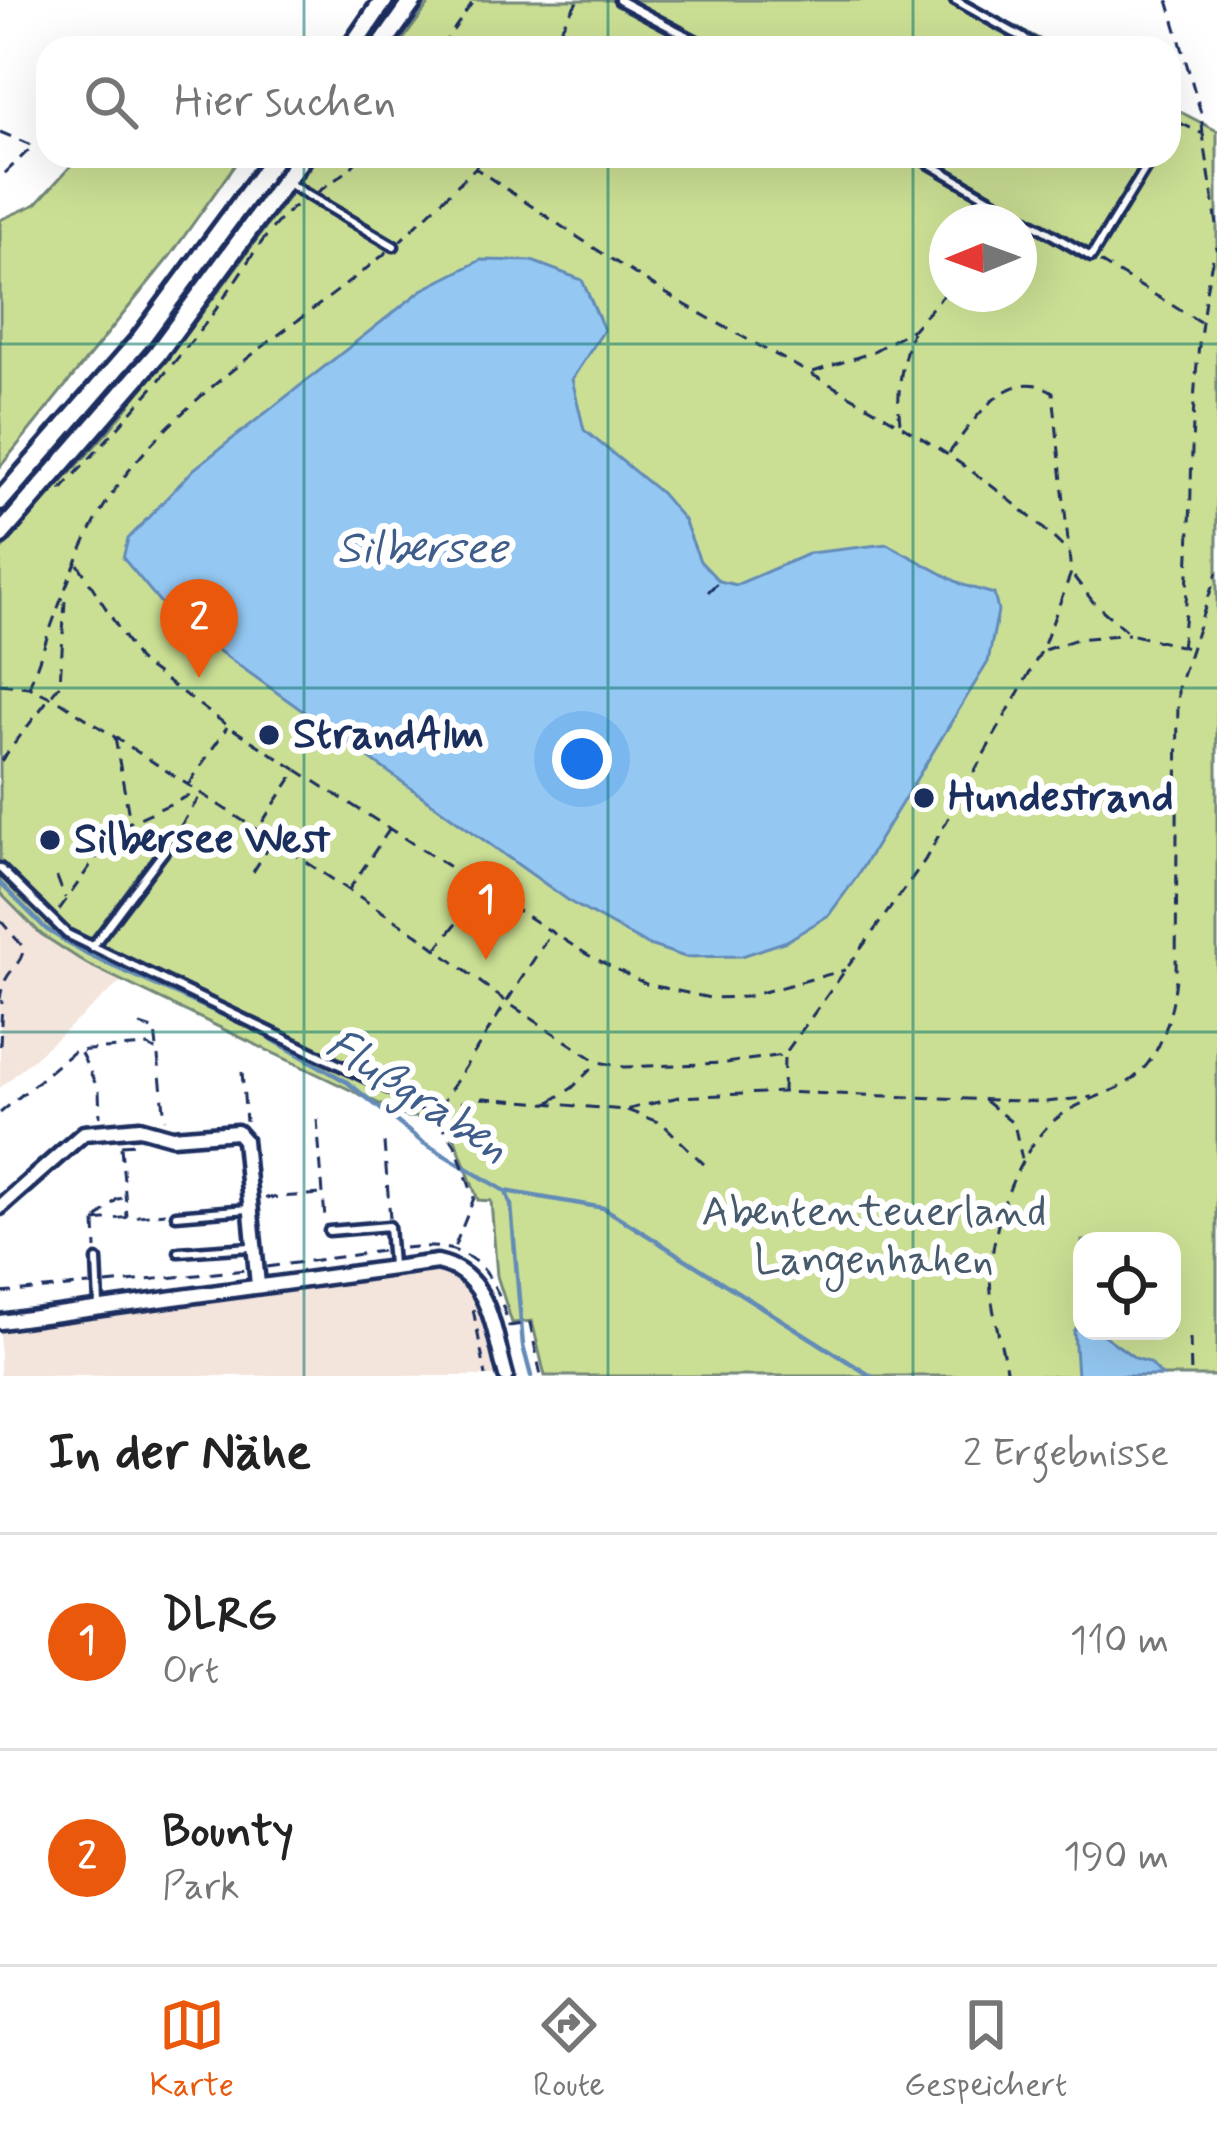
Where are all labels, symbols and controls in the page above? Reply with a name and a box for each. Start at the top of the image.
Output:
search box [36,36,1181,168]
icon: search [78,69,144,135]
text: Hier suchen [174,73,396,132]
north arrow [929,204,1037,312]
water label: Silbersee [336,520,510,579]
pin: 2 [160,579,238,678]
place label: StrandAlm [293,708,484,763]
marker: StrandAlm [256,722,282,748]
your location [552,729,612,789]
place label: Hundestrand [948,771,1174,826]
marker: Hundestrand [911,785,937,811]
place label: Silbersee West [74,813,331,868]
marker: Silbersee West [37,827,63,853]
pin: 1 [447,861,525,960]
water label: Flußgraben [314,1016,520,1178]
park label: Abententeuerland Langenhahen [702,1186,1047,1292]
map controls [1073,1232,1181,1340]
button: locate [1073,1232,1181,1340]
text: In der Nähe [48,1421,311,1487]
text: 2 Ergebnisse [963,1429,1169,1480]
text: DLRG [162,1587,277,1646]
text: 1 [78,1616,96,1667]
text: 110 m [1070,1616,1169,1667]
text: Ort [162,1646,219,1697]
text: Bounty [162,1803,294,1862]
text: 2 [77,1832,97,1883]
text: 190 m [1063,1832,1169,1883]
text: Park [162,1862,240,1913]
tab: Karte [150,1992,234,2108]
tab: Route [533,1992,605,2108]
tab: Gespeichert [904,1992,1067,2108]

